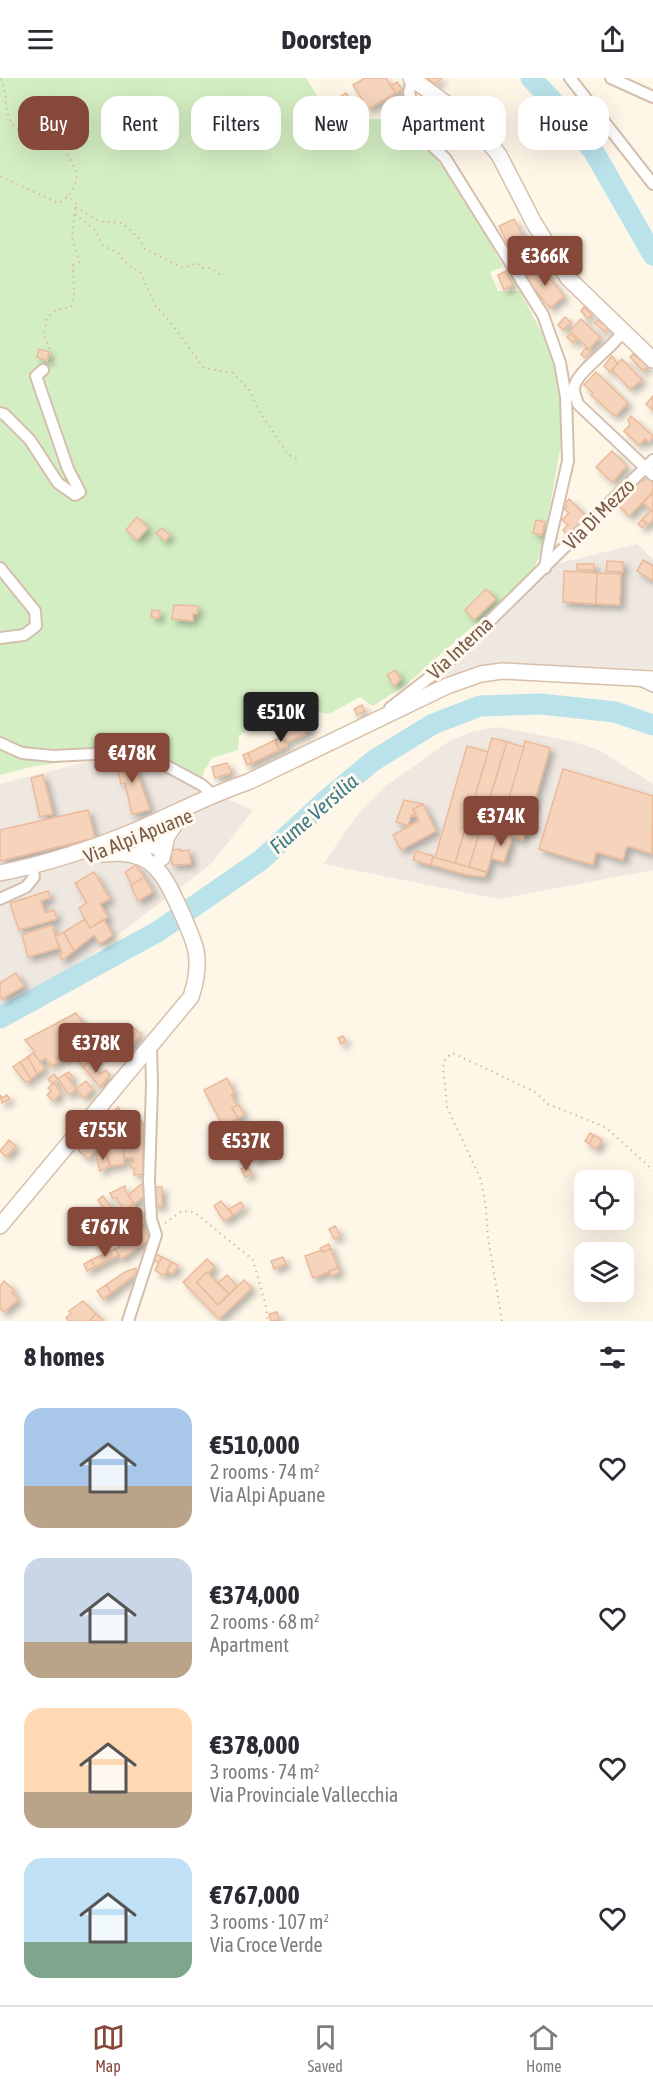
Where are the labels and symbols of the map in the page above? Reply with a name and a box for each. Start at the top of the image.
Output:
pin: €366K [503,236,587,287]
street label: Via Di Mezzo [558,473,639,554]
street label: Via Interna [422,612,497,684]
pin: €510K [239,692,323,743]
pin: €478K [90,733,174,784]
water label: Fiume Versilia [264,768,362,858]
pin: €374K [459,796,543,847]
street label: Via Alpi Apuane [80,803,196,868]
pin: €378K [54,1023,138,1074]
pin: €755K [61,1110,145,1161]
pin: €537K [204,1121,288,1172]
pin: €767K [63,1207,147,1258]

